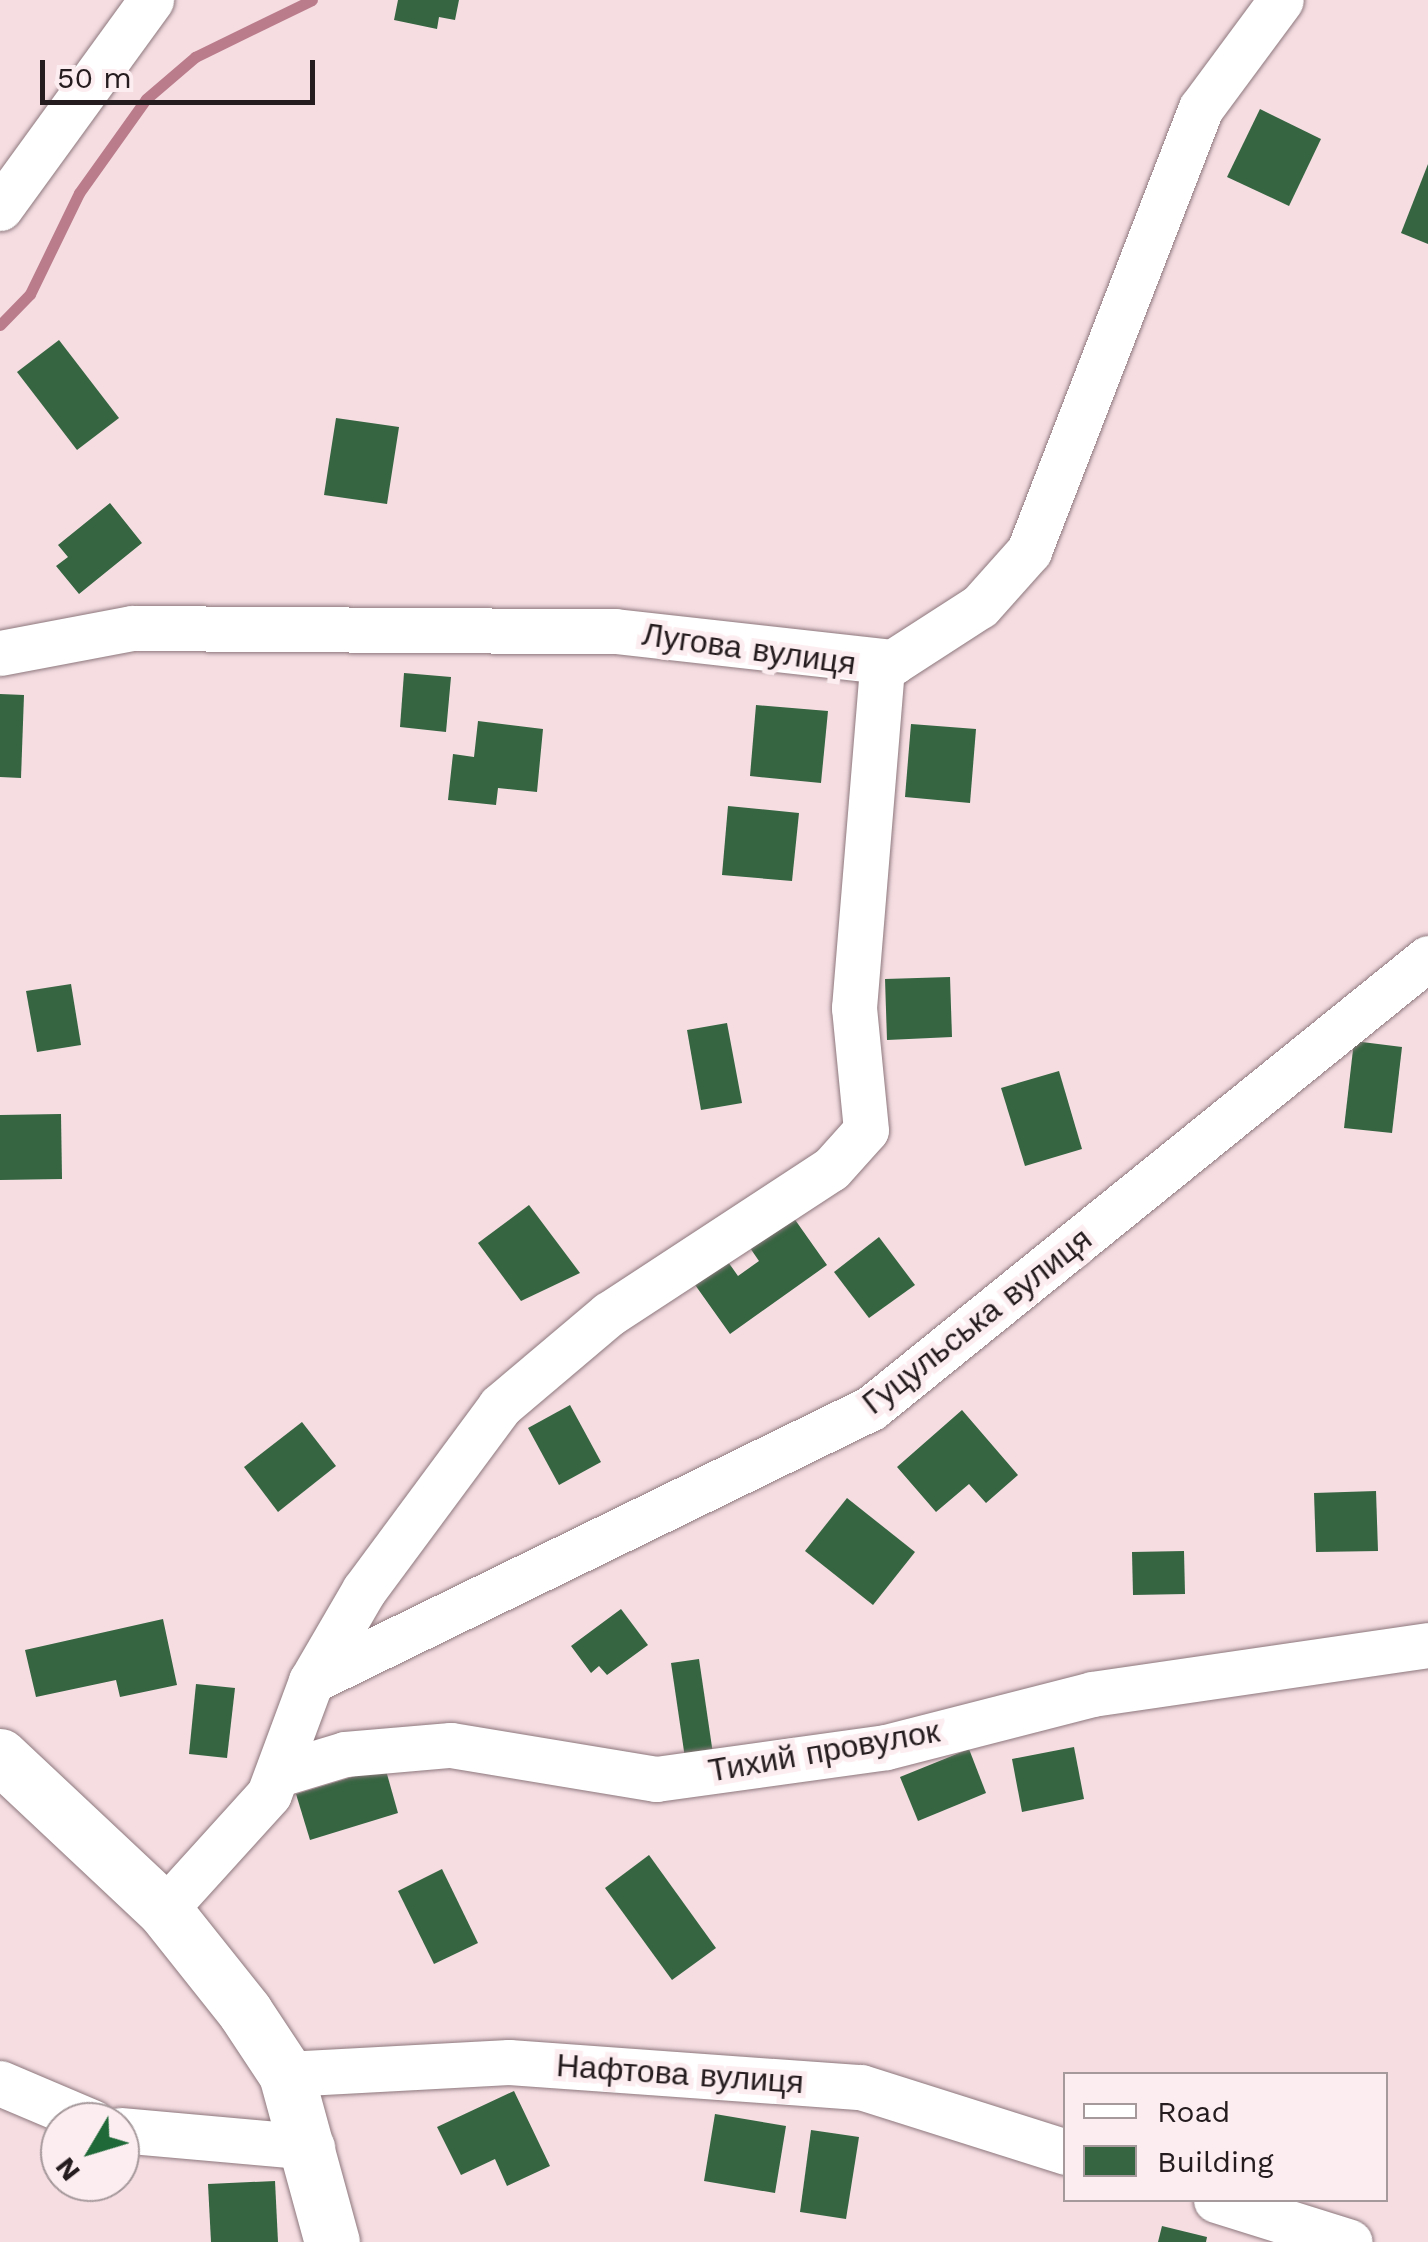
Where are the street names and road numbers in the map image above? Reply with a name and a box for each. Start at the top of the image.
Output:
street label: Лугова вулиця [640,615,858,683]
street label: Гуцульська вулиця [855,1220,1099,1422]
street label: Тихий провулок [705,1712,943,1790]
street label: Нафтова вулиця [555,2046,805,2102]

